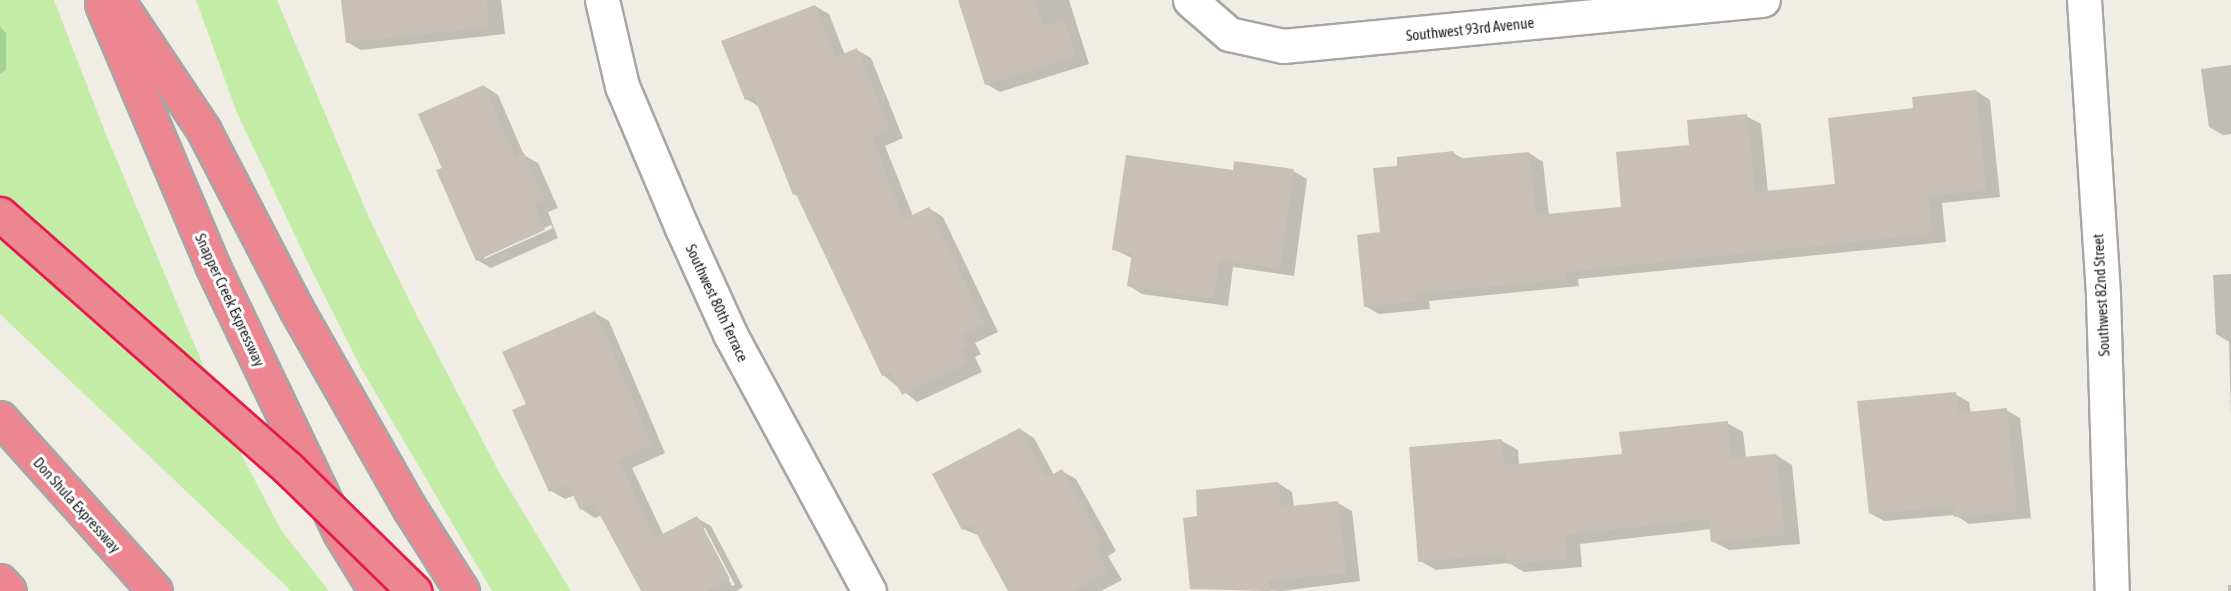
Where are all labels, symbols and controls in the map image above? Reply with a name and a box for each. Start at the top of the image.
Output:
street label: Southwest 93rd Avenue [1405,13,1535,45]
street label: Snapper Creek Expressway [191,231,269,369]
street label: Southwest 82nd Street [2089,233,2113,357]
street label: Southwest 80th Terrace [682,241,752,365]
street label: Don Shula Expressway [30,454,124,556]

